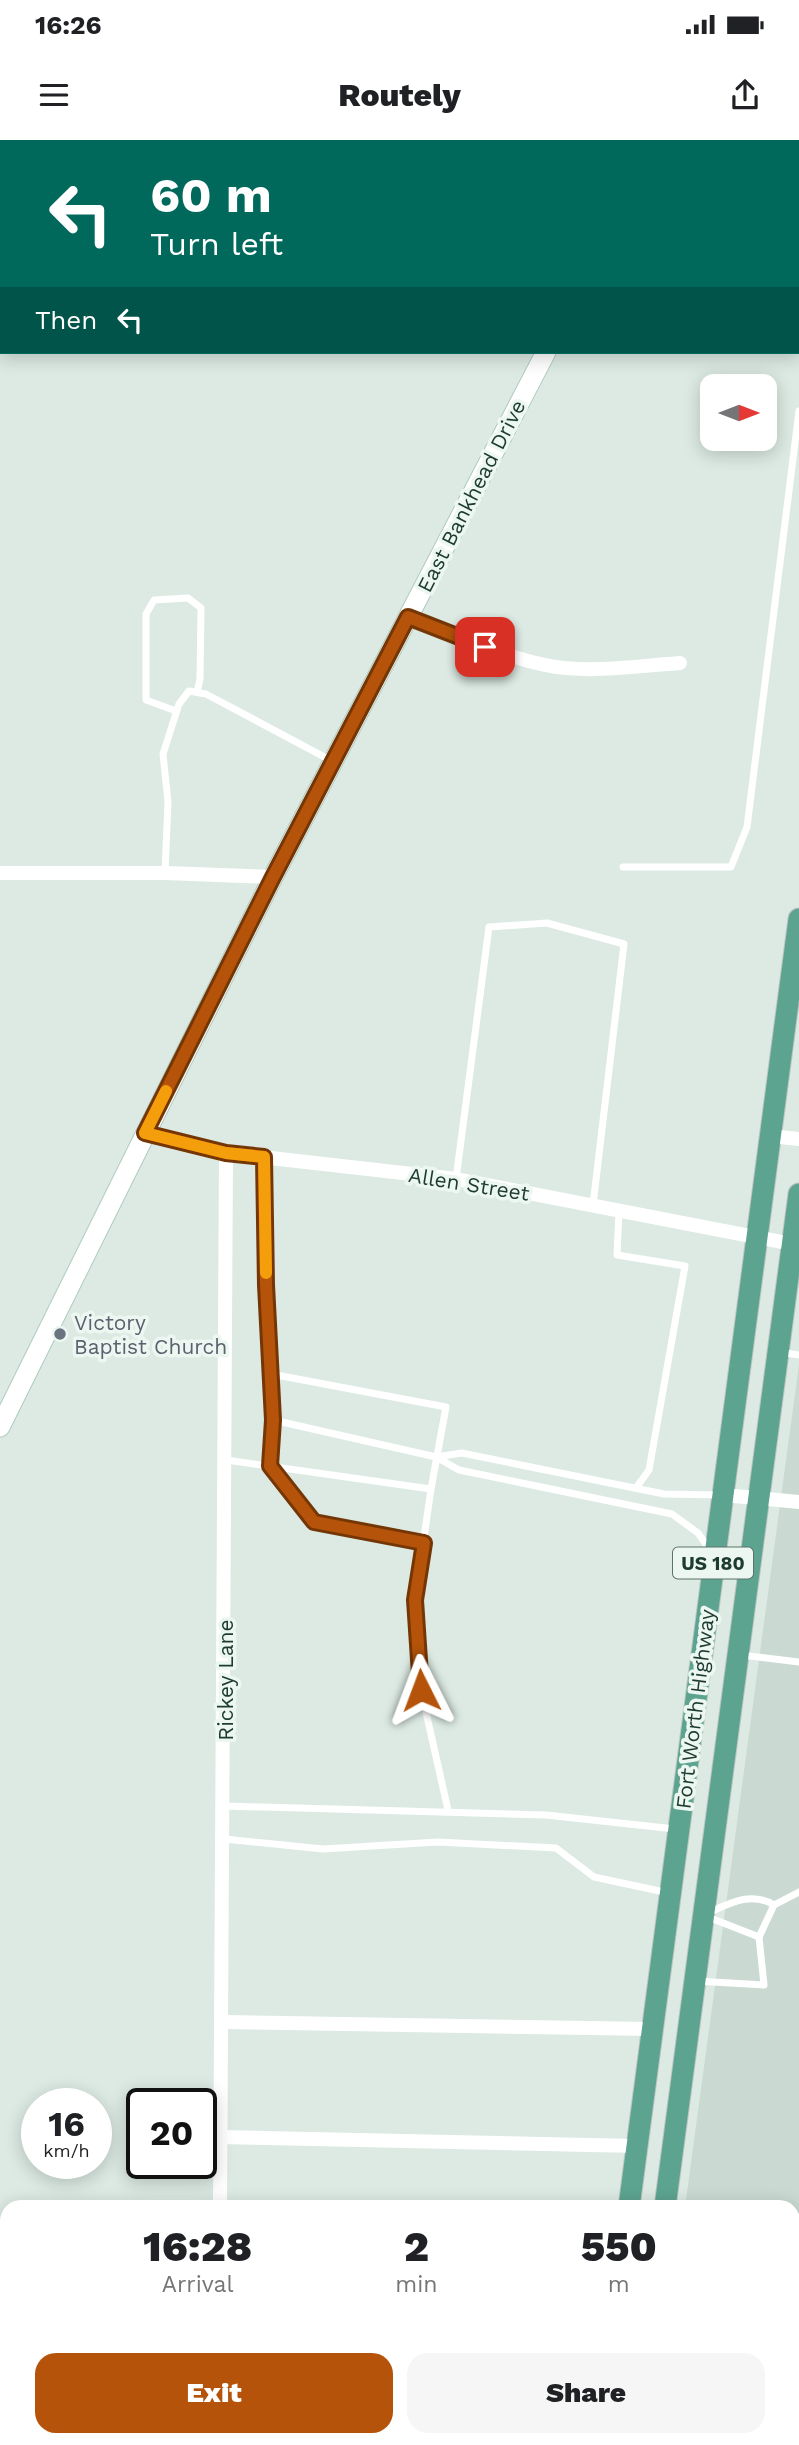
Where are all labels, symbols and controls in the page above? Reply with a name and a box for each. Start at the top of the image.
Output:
text: 16:26 [35,10,102,40]
icon: menu [35,76,73,114]
text: Routely [338,76,461,114]
icon: share [726,76,764,114]
text: 60 m [150,166,272,224]
icon: left [35,168,126,259]
text: Turn left [150,225,283,263]
icon: left [111,301,149,339]
text: Then [35,305,97,335]
north arrow [700,374,777,452]
map controls [700,374,777,451]
street label: East Bankhead Drive [412,396,530,596]
pin [455,617,515,677]
icon: arrive [466,628,504,666]
street label: Allen Street [407,1162,531,1206]
place label: Victory Baptist Church [74,1310,227,1359]
marker: Victory Baptist Church [52,1326,68,1342]
road number: US 180 [673,1548,753,1578]
street label: Fort Worth Highway [670,1608,720,1810]
street label: Rickey Lane [213,1619,238,1741]
position arrow [384,1653,458,1727]
speed limit sign: 20 [126,2088,217,2179]
text: 16 [48,2103,85,2145]
text: km/h [43,2140,90,2161]
text: 16:28 [143,2222,252,2271]
text: 2 [404,2222,429,2271]
text: 550 [581,2222,657,2271]
text: Arrival [162,2271,234,2298]
text: min [395,2271,438,2298]
text: m [608,2271,630,2298]
button: Exit [35,2353,393,2433]
button: Share [407,2353,765,2433]

